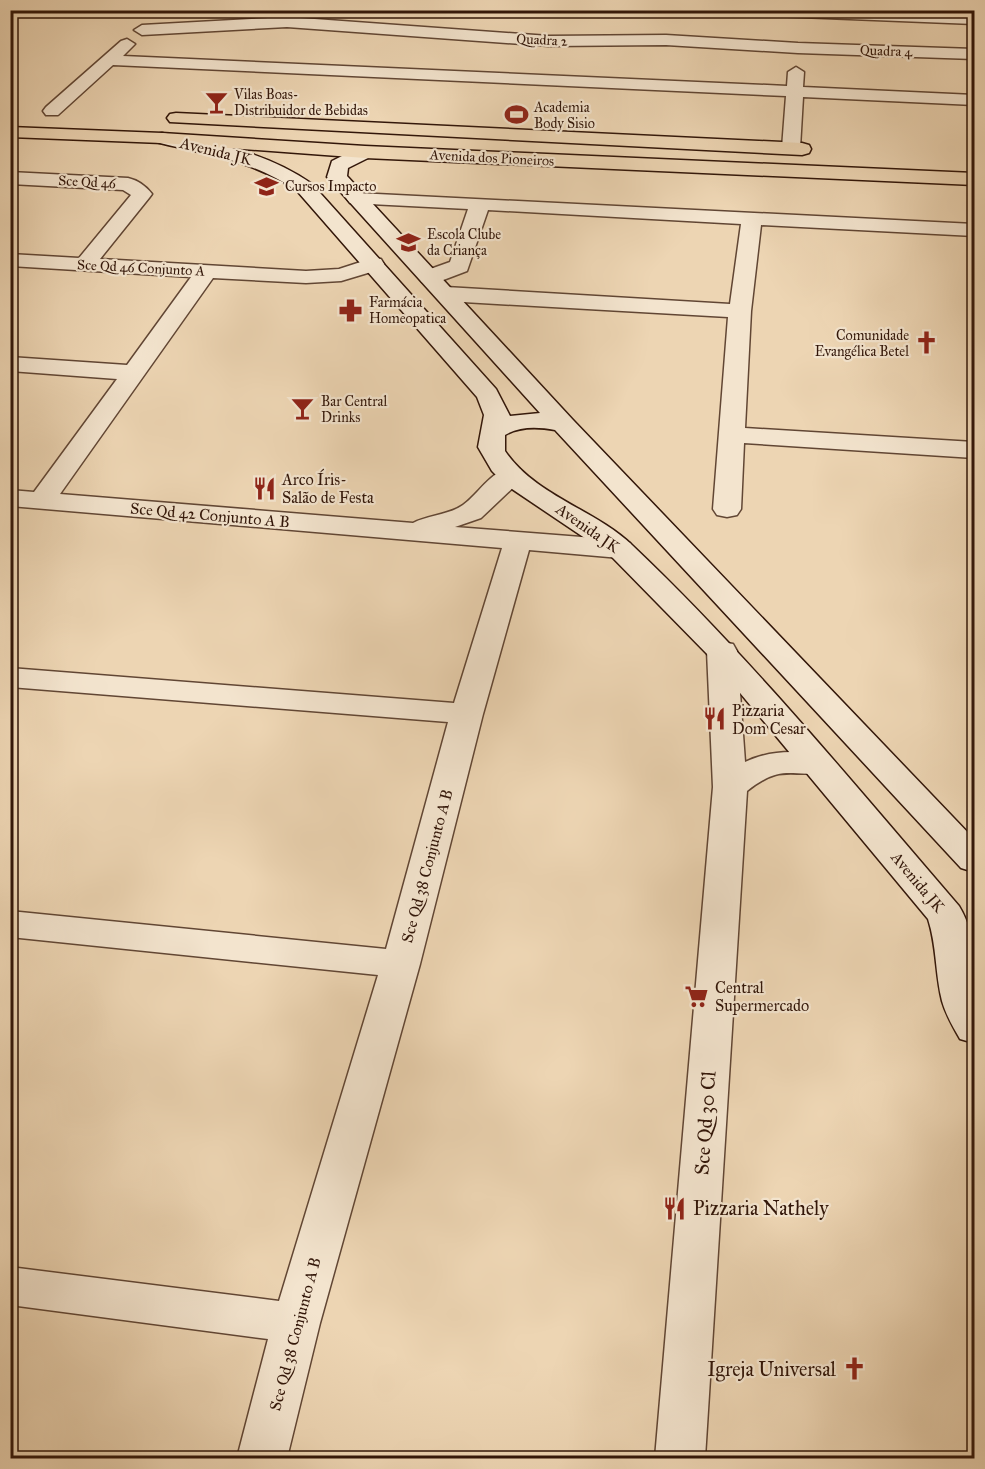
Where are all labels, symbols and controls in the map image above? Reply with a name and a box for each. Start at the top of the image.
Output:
street label: Quadra 2 [516,30,568,50]
street label: Quadra 4 [860,42,914,60]
place label: Vilas Boas- Distribuidor de Bebidas [233,86,368,119]
bar icon: Vilas Boas- Distribuidor de Bebidas [203,89,229,115]
place label: Academia Body Sisio [533,99,595,132]
sports icon: Academia Body Sisio [503,102,529,128]
street label: Avenida JK [177,133,255,170]
street label: Avenida dos Pioneiros [428,146,555,170]
street label: Sce Qd 46 [58,172,117,192]
school or university icon: Cursos Impacto [254,173,280,199]
place label: Cursos Impacto [285,178,376,195]
place label: Escola Clube da Criança [427,226,501,259]
school or university icon: Escola Clube da Criança [396,229,422,255]
street label: Sce Qd 46 Conjunto A [77,256,206,280]
place label: Farmácia Homeopatica [369,294,446,327]
pharmacy icon: Farmácia Homeopatica [338,297,364,323]
place label: Comunidade Evangélica Betel [815,327,909,360]
church icon: Comunidade Evangélica Betel [914,330,940,356]
place label: Bar Central Drinks [321,393,387,426]
bar icon: Bar Central Drinks [290,396,316,422]
place label: Arco Íris- Salão de Festa [281,468,374,507]
restaurant icon: Arco Íris- Salão de Festa [251,475,277,501]
street label: Sce Qd 42 Conjunto A B [129,499,291,531]
street label: Avenida JK [551,499,624,558]
place label: Pizzaria Dom Cesar [732,701,806,738]
restaurant icon: Pizzaria Dom Cesar [701,706,727,732]
street label: Sce Qd 38 Conjunto A B [397,787,457,945]
street label: Avenida JK [886,847,949,917]
place label: Central Supermercado [715,978,809,1015]
supermarket icon: Central Supermercado [684,983,710,1009]
street label: Sce Qd 30 Cl [689,1070,721,1176]
restaurant icon: Pizzaria Nathely [662,1195,688,1221]
place label: Pizzaria Nathely [693,1196,829,1220]
street label: Sce Qd 38 Conjunto A B [265,1255,325,1413]
church icon: Igreja Universal [841,1356,867,1382]
place label: Igreja Universal [707,1357,837,1382]

